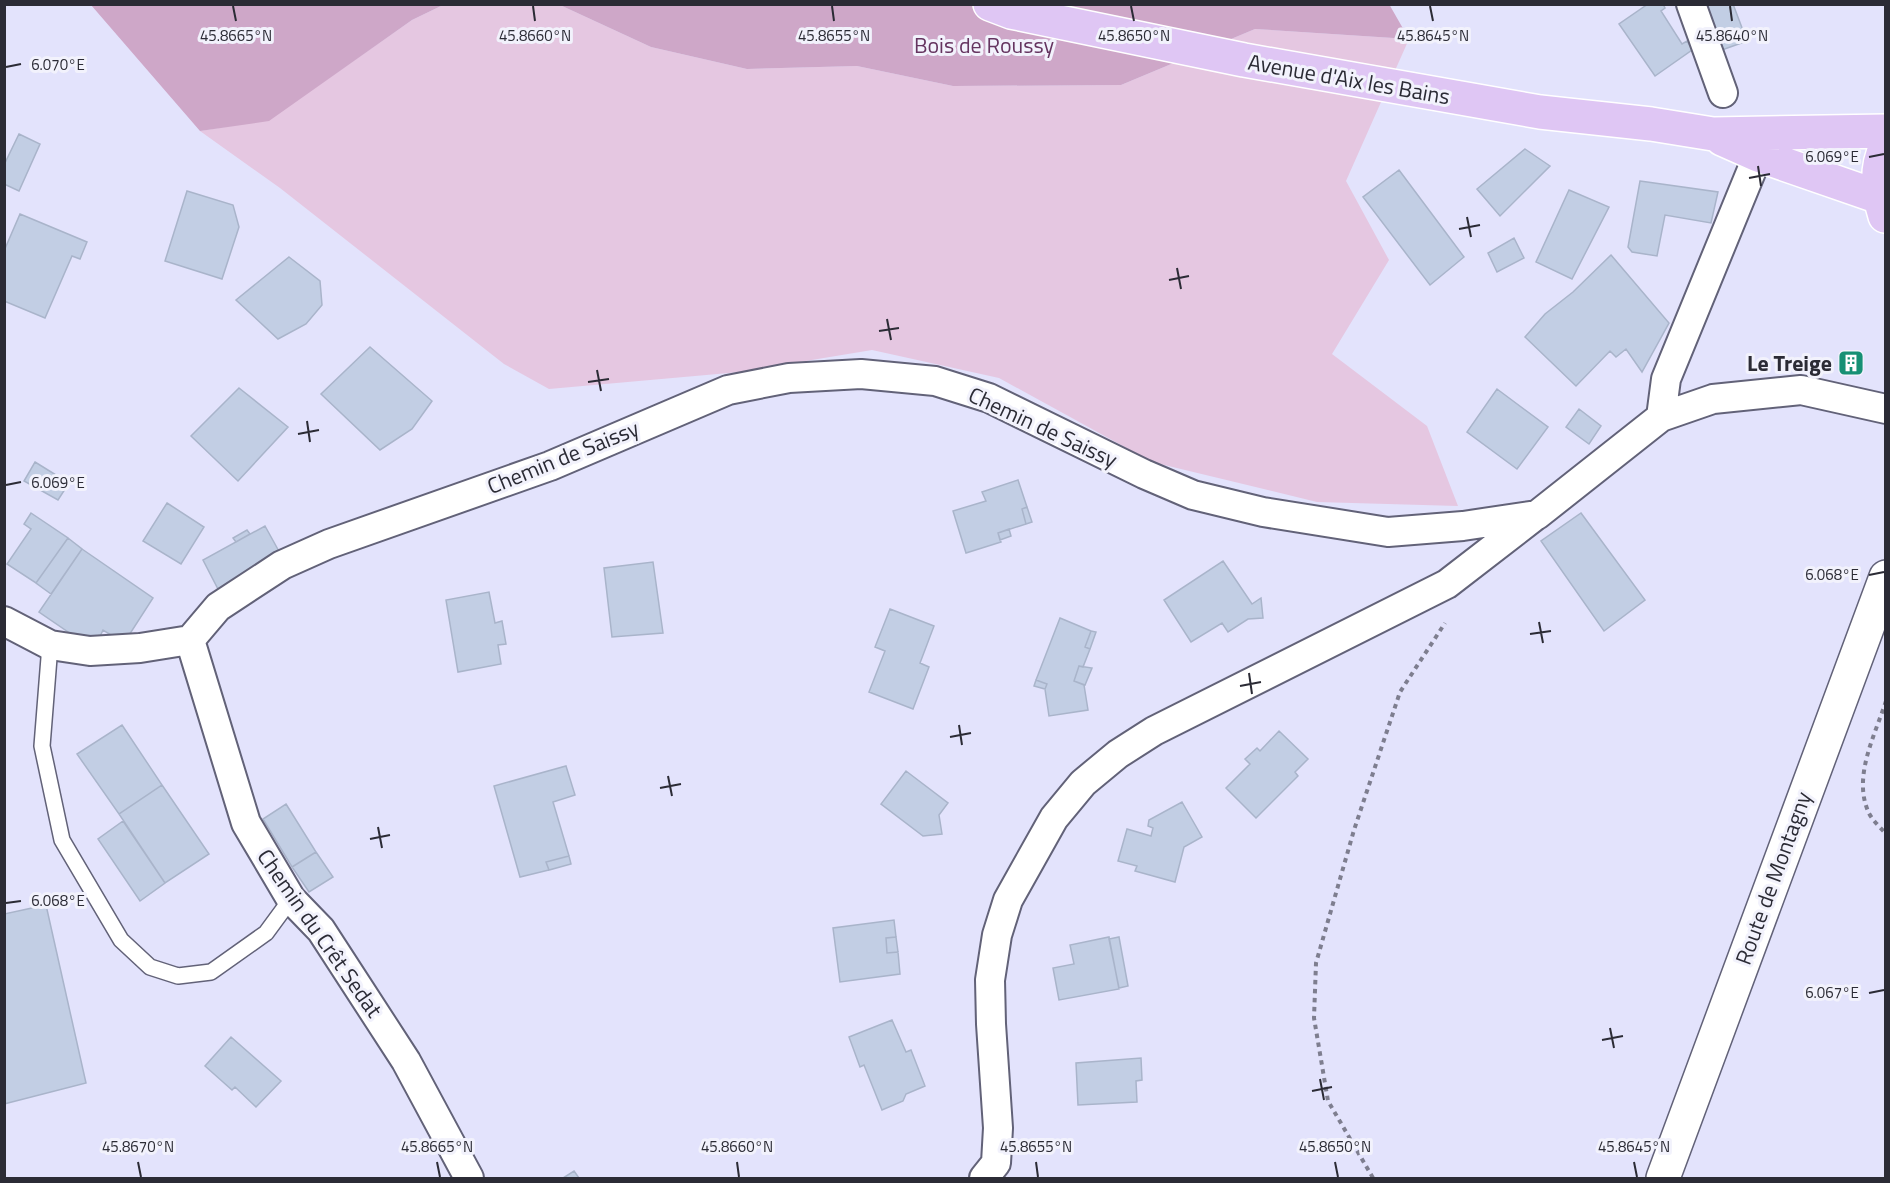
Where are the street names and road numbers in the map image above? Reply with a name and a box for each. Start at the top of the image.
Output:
street label: Avenue d'Aix les Bains [1245,45,1453,113]
street label: Chemin de Saissy [963,378,1123,477]
street label: Chemin de Saissy [482,411,644,503]
street label: Route de Montagny [1726,786,1820,969]
street label: Chemin du Crêt Sedat [249,842,391,1025]

